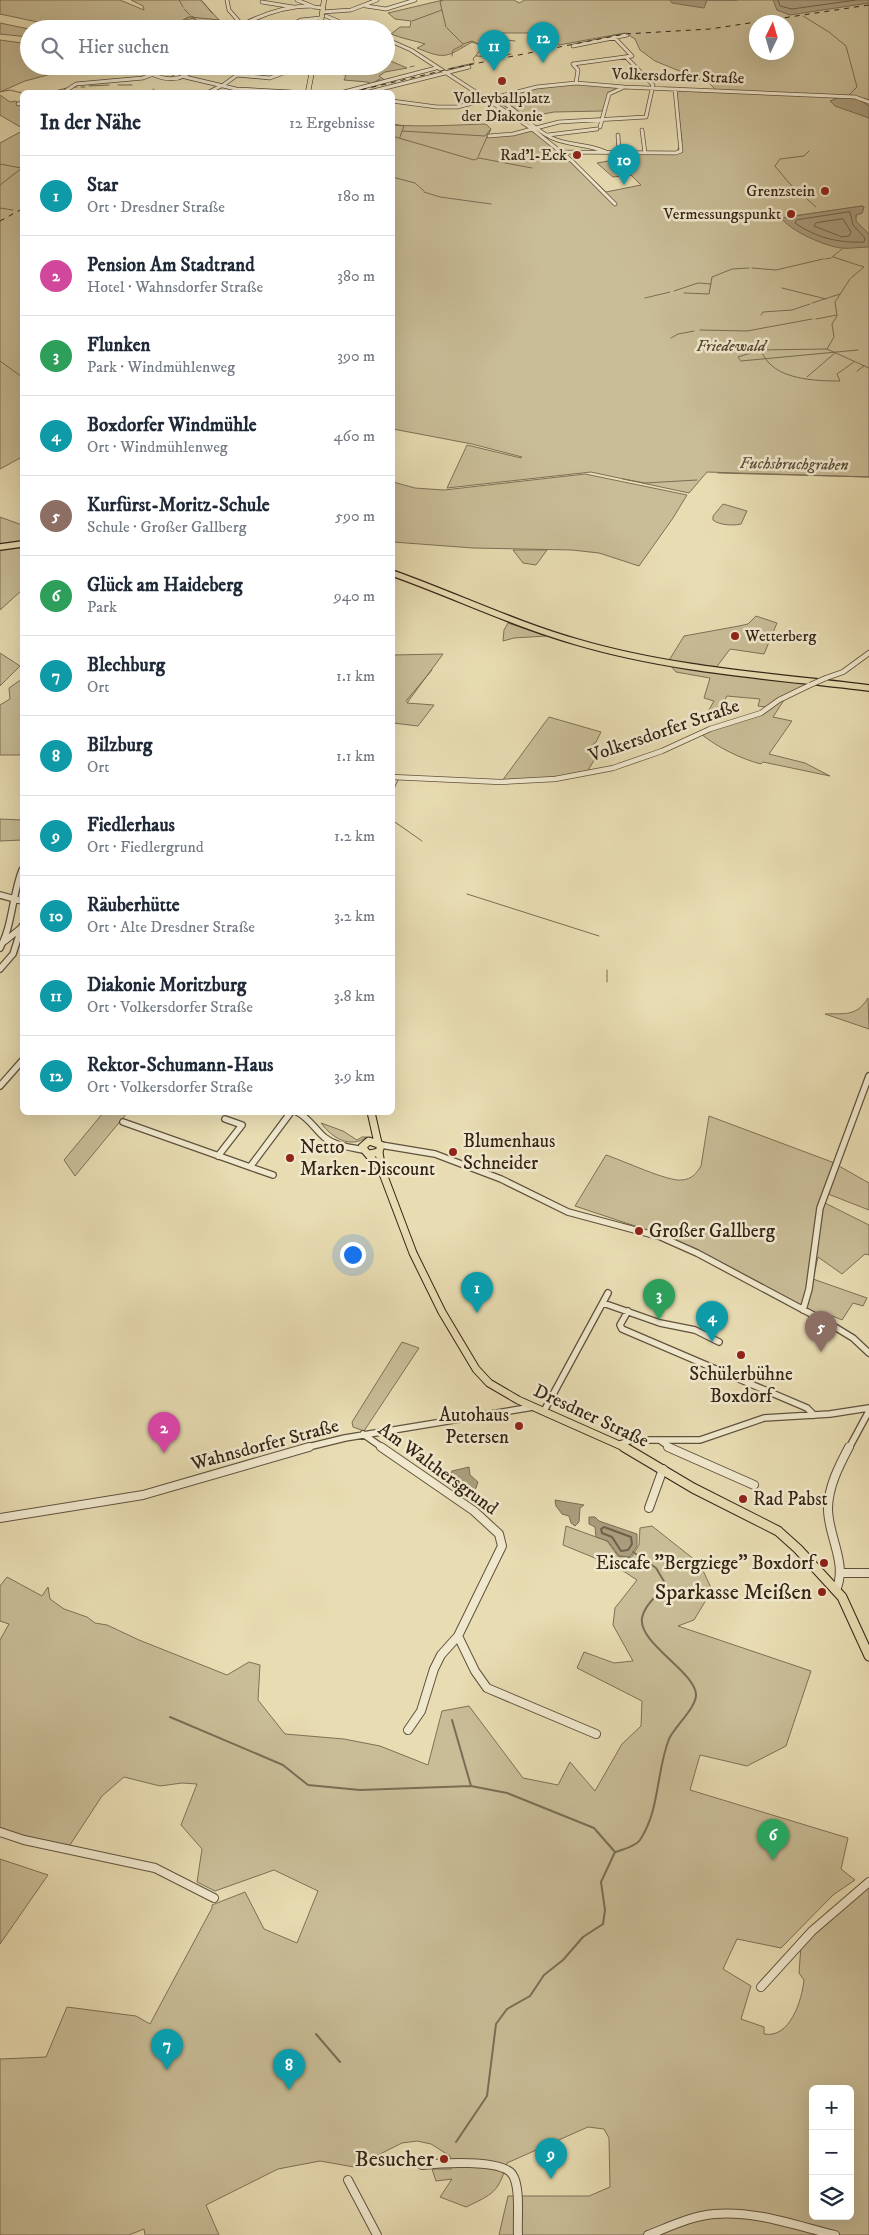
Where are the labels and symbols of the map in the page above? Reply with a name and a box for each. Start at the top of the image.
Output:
north arrow [749,15,794,60]
pin: 12 [527,22,559,63]
pin: 11 [478,30,510,71]
street label: Volkersdorfer Straße [610,64,745,88]
marker: Volleyballplatz der Diakonie [496,75,508,87]
place label: Volleyballplatz der Diakonie [453,88,550,126]
pin: 10 [608,144,640,185]
place label: Rad'l-Eck [500,145,567,165]
marker: Rad'l-Eck [571,149,583,161]
place label: Grenzstein [746,181,816,201]
marker: Grenzstein [819,185,831,197]
place label: Vermessungspunkt [663,204,781,224]
marker: Vermessungspunkt [785,208,797,220]
park label: Friedewald [696,336,768,356]
water label: Fuchsbruchgraben [739,453,849,475]
place label: Wetterberg [744,626,816,646]
marker: Wetterberg [729,630,741,642]
street label: Volkersdorfer Straße [585,694,742,768]
place label: Blumenhaus Schneider [463,1130,555,1175]
place label: Netto Marken-Discount [300,1136,435,1181]
marker: Blumenhaus Schneider [447,1146,459,1158]
marker: Netto Marken-Discount [284,1152,296,1164]
place label: Großer Gallberg [649,1220,776,1243]
marker: Großer Gallberg [633,1225,645,1237]
your location [340,1242,366,1268]
pin: 1 [461,1272,493,1313]
pin: 3 [643,1279,675,1320]
pin: 4 [696,1301,728,1342]
pin: 5 [805,1311,837,1352]
marker: Schülerbühne Boxdorf [735,1349,747,1361]
place label: Schülerbühne Boxdorf [689,1363,793,1408]
street label: Dresdner Straße [530,1379,652,1453]
place label: Autohaus Petersen [439,1404,509,1449]
pin: 2 [148,1412,180,1453]
street label: Wahnsdorfer Straße [188,1414,341,1476]
street label: Am Walthersgrund [374,1418,503,1520]
marker: Autohaus Petersen [513,1420,525,1432]
place label: Rad Pabst [753,1488,828,1511]
marker: Rad Pabst [737,1493,749,1505]
place label: Eiscafe "Bergziege" Boxdorf [596,1552,817,1575]
marker: Eiscafe "Bergziege" Boxdorf [818,1557,830,1569]
place label: Sparkasse Meißen [655,1579,812,1606]
marker: Sparkasse Meißen [816,1586,828,1598]
pin: 6 [757,1819,789,1860]
pin: 7 [151,2029,183,2070]
pin: 8 [273,2049,305,2090]
pin: 9 [535,2138,567,2179]
place label: Besucher [355,2146,435,2173]
marker: Besucher [438,2153,450,2165]

